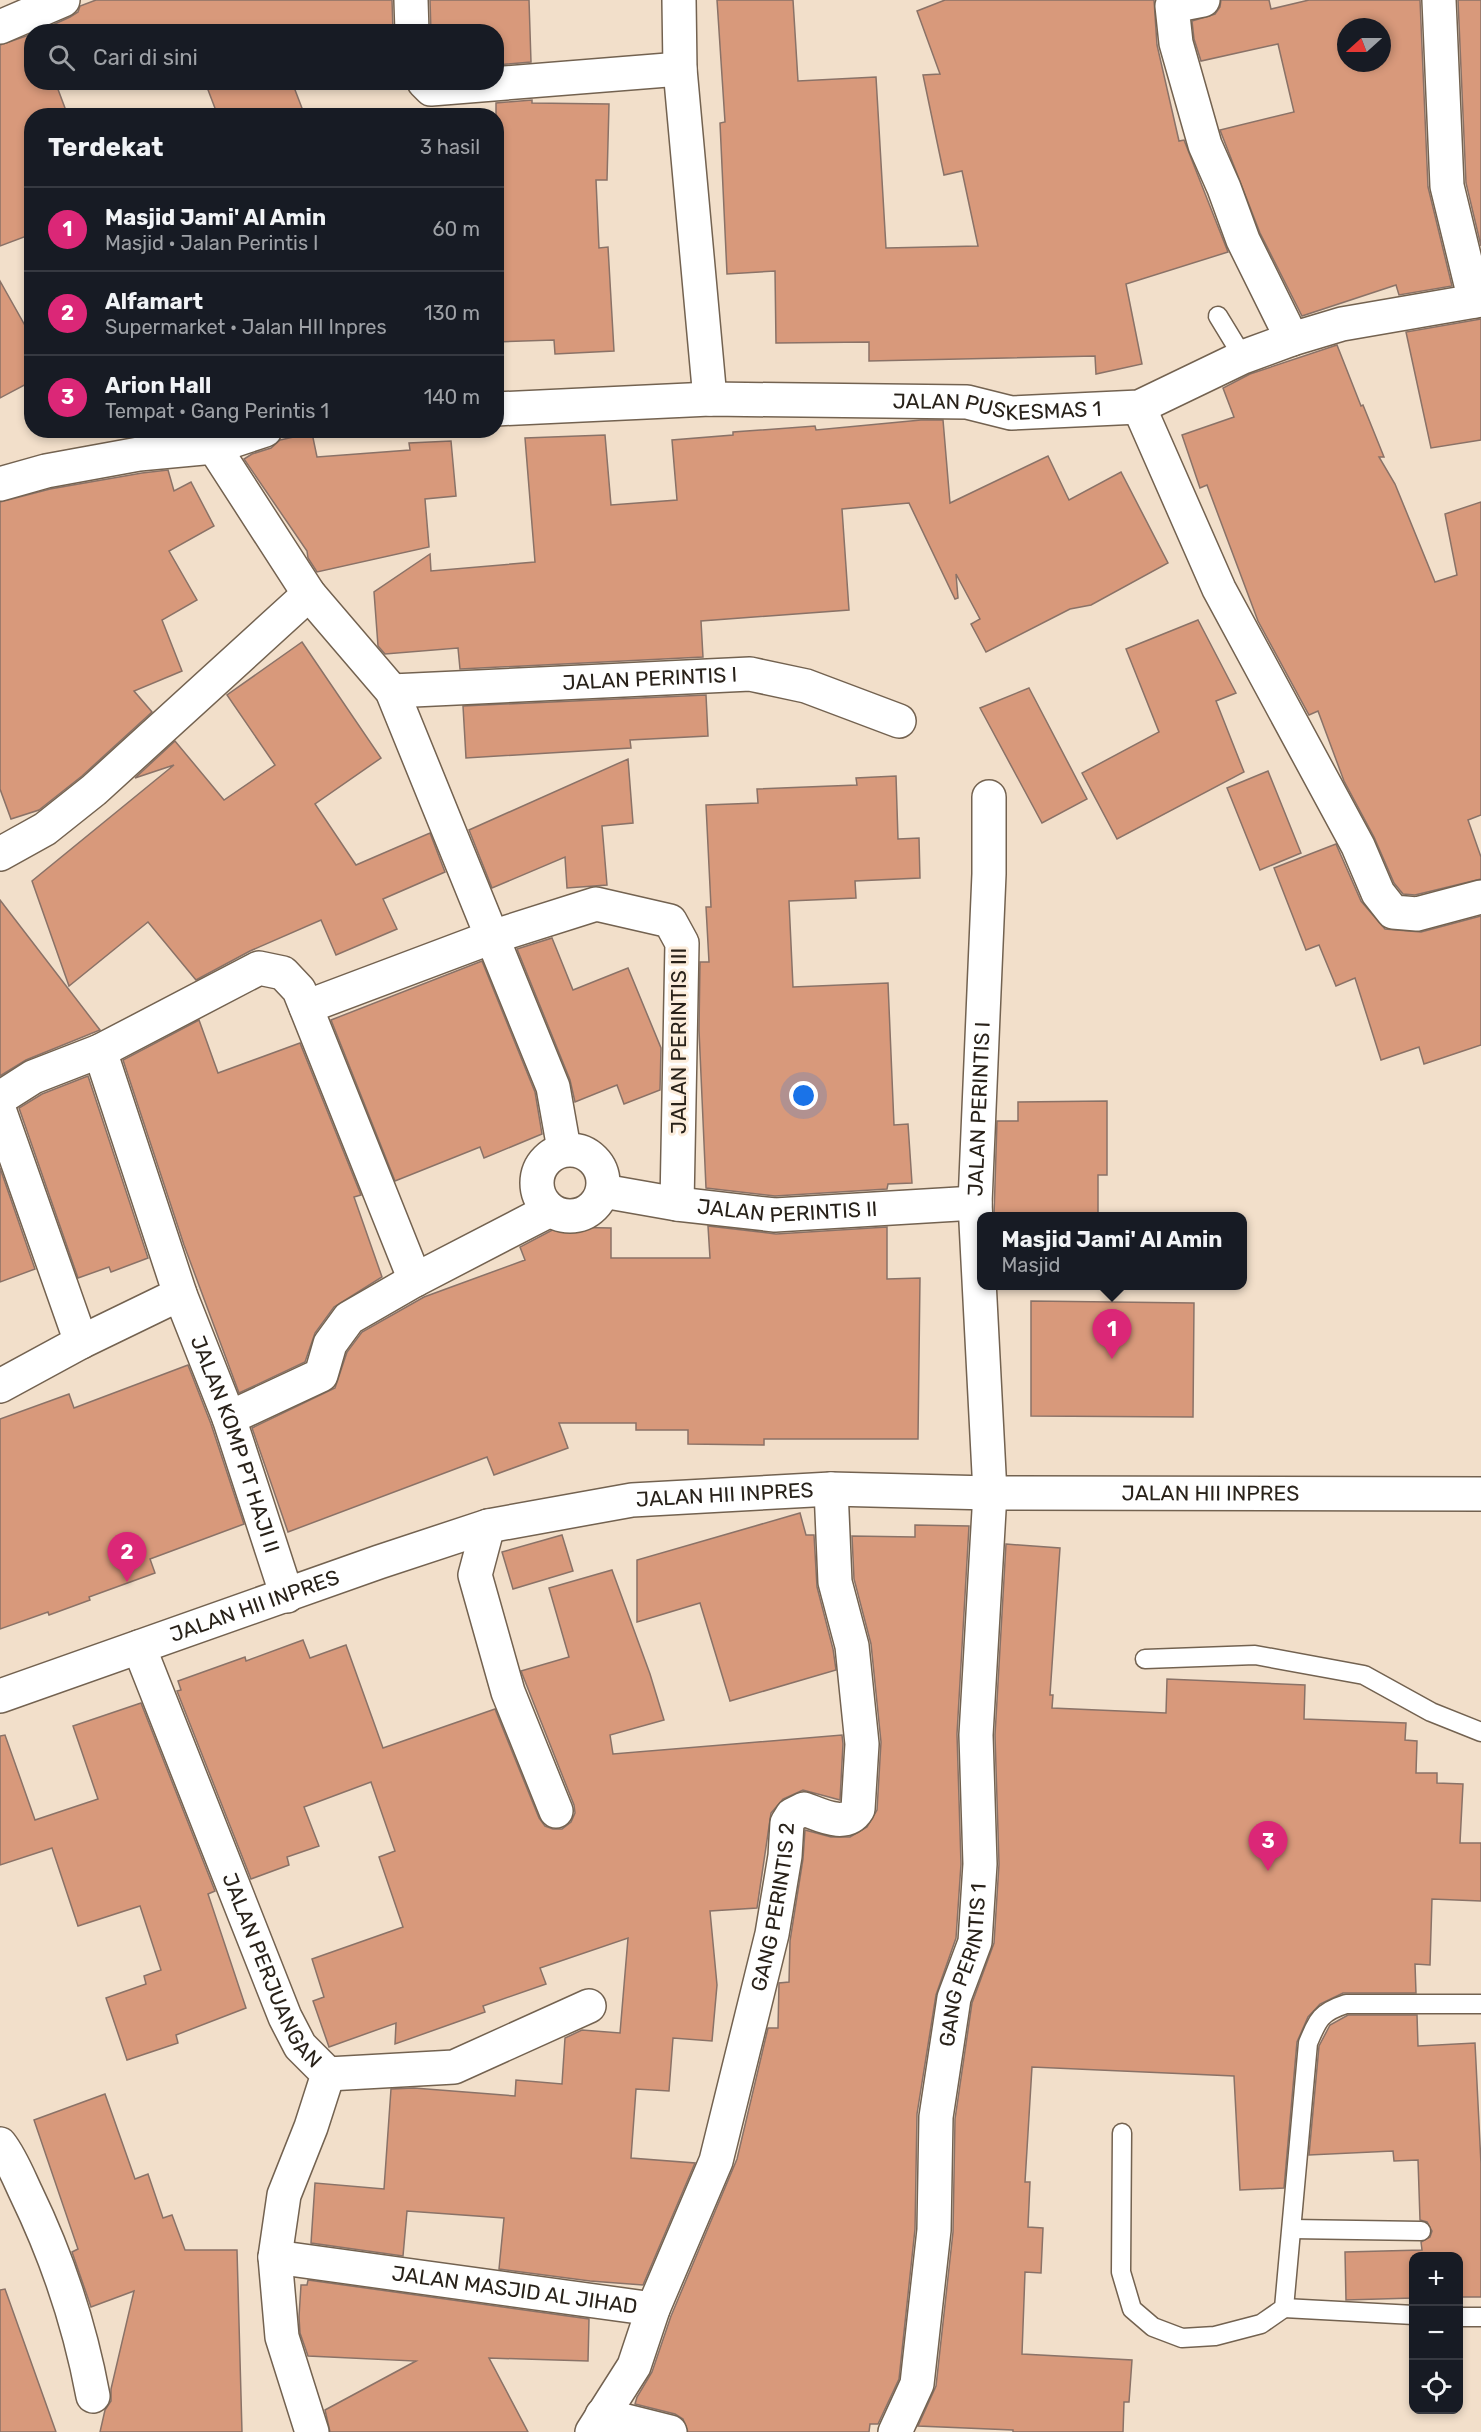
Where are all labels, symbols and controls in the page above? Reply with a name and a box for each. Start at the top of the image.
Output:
north arrow [1337,18,1391,72]
search box [24,24,504,90]
icon: search [45,41,78,74]
text: Cari di sini [93,44,198,71]
text: Terdekat [48,132,163,163]
text: 3 hasil [420,135,480,159]
text: Masjid Jami' Al Amin [105,204,326,231]
text: 1 [63,217,72,241]
text: 60 m [433,217,480,241]
text: Masjid · Jalan Perintis I [105,231,318,255]
text: Alfamart [105,288,203,315]
text: 2 [61,301,74,325]
text: 130 m [424,301,480,325]
text: Supermarket · Jalan HII Inpres [105,315,387,339]
text: Arion Hall [105,372,211,399]
text: 3 [61,385,74,409]
text: 140 m [424,385,480,409]
street label: JALAN PUSKESMAS 1 [892,388,1102,425]
text: Tempat · Gang Perintis 1 [105,399,329,423]
street label: JALAN PERINTIS I [562,662,738,695]
street label: JALAN PERINTIS III [666,948,691,1134]
street label: JALAN PERINTIS I [962,1021,995,1197]
your location [789,1081,818,1110]
street label: JALAN PERINTIS II [696,1193,878,1227]
popup [977,1212,1247,1290]
text: Masjid Jami' Al Amin [1001,1226,1223,1253]
text: Masjid [1001,1253,1060,1277]
pin: 1 [1092,1310,1132,1359]
street label: JALAN KOMP PT HAJI II [186,1332,285,1556]
street label: JALAN HII INPRES [635,1477,814,1512]
street label: JALAN HII INPRES [1122,1480,1299,1506]
pin: 2 [108,1532,146,1582]
street label: JALAN HII INPRES [166,1564,342,1647]
street label: GANG PERINTIS 2 [745,1822,799,1994]
pin: 3 [1248,1822,1288,1871]
street label: JALAN PERJUANGAN [217,1869,327,2073]
street label: GANG PERINTIS 1 [934,1882,991,2048]
map controls [1409,2252,1463,2414]
button: + [1409,2252,1463,2306]
street label: JALAN MASJID AL JIHAD [390,2260,639,2319]
button: − [1409,2306,1463,2360]
button: locate [1409,2360,1463,2414]

